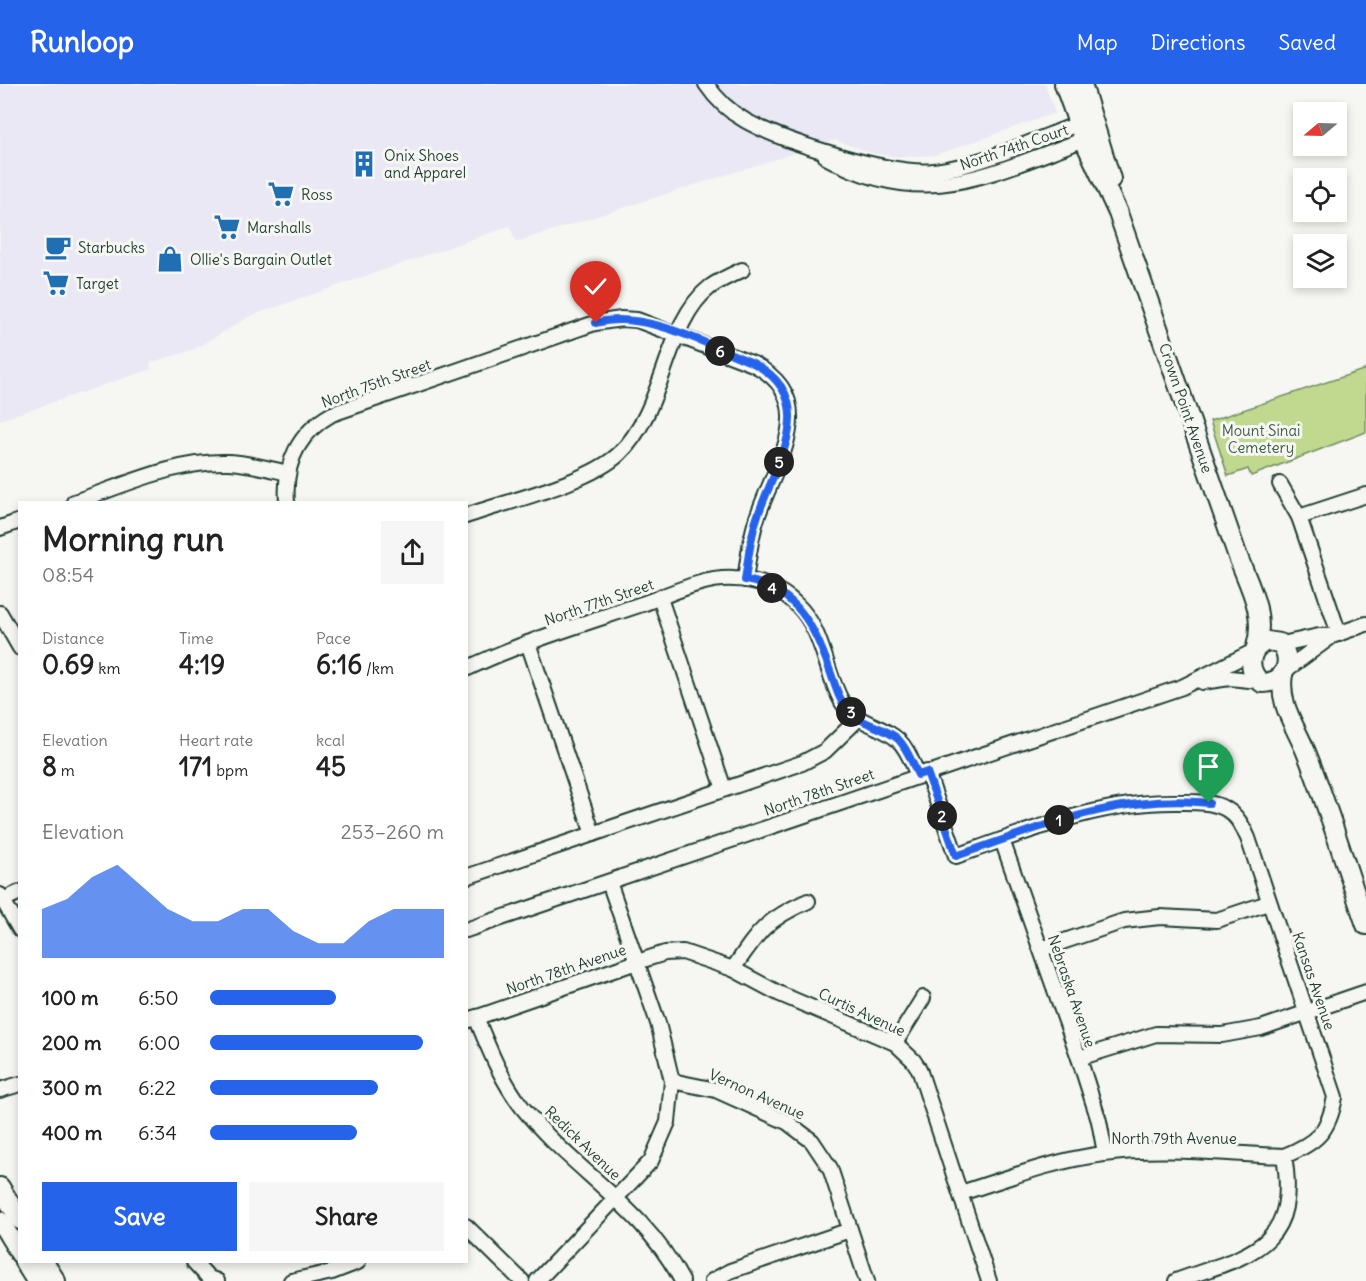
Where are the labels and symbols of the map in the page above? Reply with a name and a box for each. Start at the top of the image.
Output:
north arrow [1293,102,1347,156]
street label: North 74th Court [957,120,1071,174]
place label: Onix Shoes and Apparel [384,146,466,182]
building icon: Onix Shoes and Apparel [349,149,379,179]
supermarket icon: Ross [266,179,296,209]
place label: Ross [301,185,333,204]
supermarket icon: Marshalls [212,212,242,242]
place label: Marshalls [247,218,312,237]
cafe icon: Starbucks [43,232,73,262]
place label: Starbucks [78,238,145,257]
shop icon: Ollie's Bargain Outlet [155,244,185,274]
place label: Ollie's Bargain Outlet [190,250,332,269]
pin [570,261,621,323]
supermarket icon: Target [41,268,71,298]
place label: Target [76,274,119,293]
pin: 6 [705,336,735,366]
street label: Crown Point Avenue [1155,341,1217,475]
street label: North 75th Street [319,354,433,412]
park label: Mount Sinai Cemetery [1222,421,1300,457]
pin: 5 [764,447,794,477]
pin: 4 [757,573,787,603]
street label: North 77th Street [542,574,656,630]
pin: 3 [836,697,866,727]
pin [1183,741,1234,803]
street label: North 78th Street [761,764,877,820]
pin: 2 [927,801,957,831]
pin: 1 [1044,805,1074,835]
street label: Kansas Avenue [1288,929,1340,1033]
street label: Nebraska Avenue [1044,932,1100,1050]
street label: North 78th Avenue [504,940,628,998]
street label: Curtis Avenue [816,984,908,1040]
street label: Vernon Avenue [706,1064,808,1124]
street label: Redick Avenue [541,1102,625,1184]
street label: North 79th Avenue [1111,1129,1237,1148]

